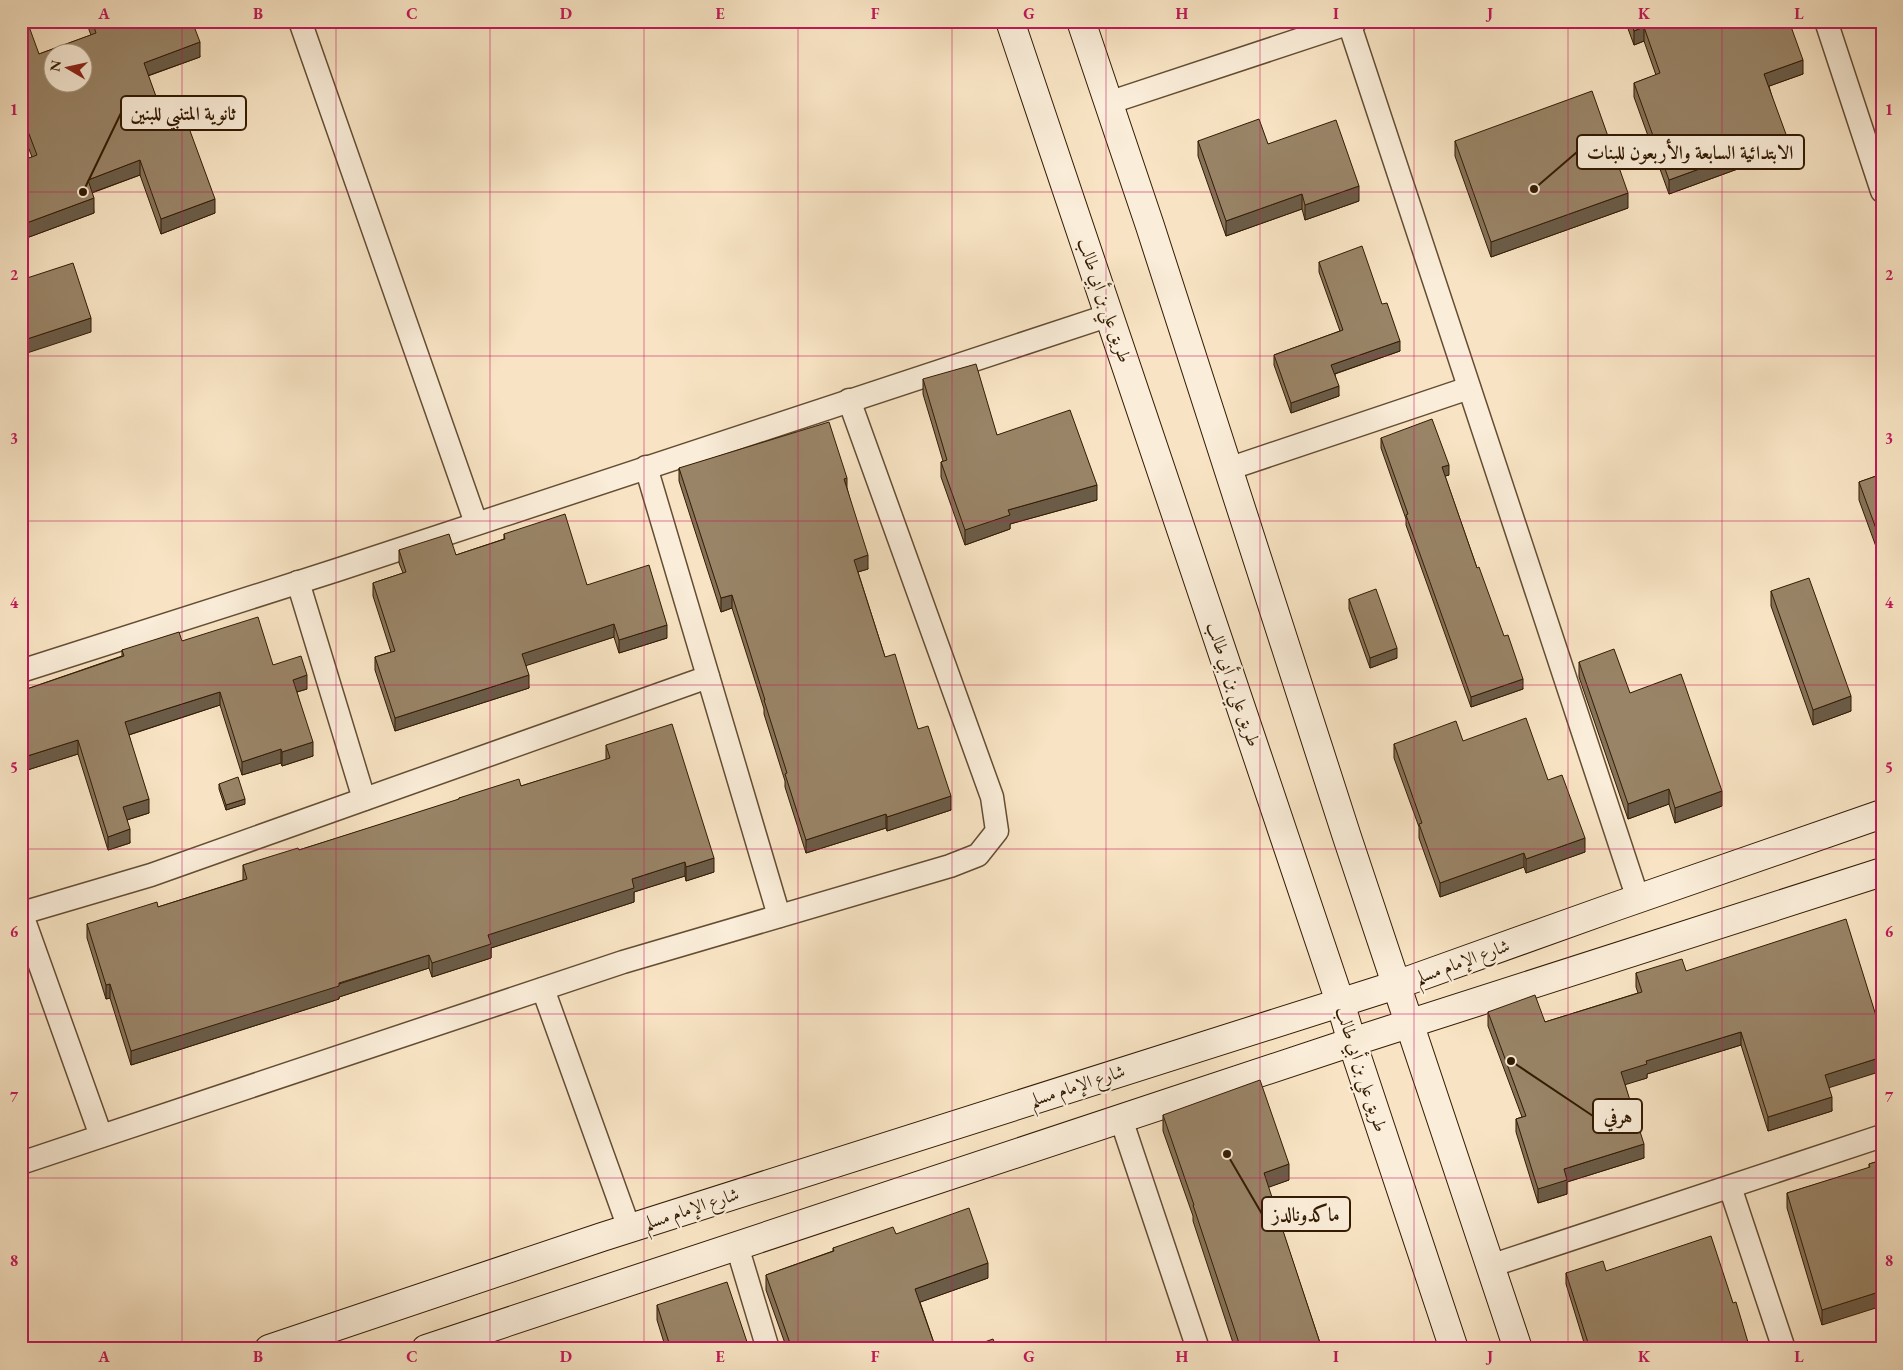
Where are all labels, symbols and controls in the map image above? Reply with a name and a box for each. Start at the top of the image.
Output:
text: A [97,3,110,24]
text: B [253,3,263,24]
text: C [406,3,418,24]
text: D [560,3,572,24]
text: E [715,3,725,24]
text: F [871,3,880,24]
text: G [1023,3,1035,24]
text: H [1176,3,1189,24]
text: I [1333,3,1339,24]
text: J [1485,3,1493,24]
text: K [1638,3,1651,24]
text: L [1794,3,1804,24]
north arrow [42,42,92,92]
text: N [45,58,65,73]
callout: ثانوية المتنبي للبنين [121,96,246,130]
text: 1 [10,99,18,120]
text: 1 [1885,99,1893,120]
text: ثانوية المتنبي للبنين [130,101,236,131]
callout: الابتدائية السابعة والأربعون للبنات [1577,135,1804,169]
text: الابتدائية السابعة والأربعون للبنات [1587,138,1793,165]
street label: طريق علي بن أبي طالب [1067,234,1138,367]
text: 2 [10,264,19,285]
text: 2 [1885,264,1894,285]
text: 3 [10,428,18,449]
text: 3 [1885,428,1893,449]
text: 4 [10,592,19,613]
text: 4 [1885,592,1894,613]
street label: طريق علي بن أبي طالب [1196,618,1267,751]
text: 5 [10,757,18,778]
text: 5 [1885,757,1893,778]
text: 6 [10,921,19,942]
text: 6 [1885,921,1894,942]
street label: شارع الإمام مسلم [1412,933,1515,995]
street label: طريق علي بن أبي طالب [1325,1003,1394,1136]
street label: شارع الإمام مسلم [1026,1059,1130,1118]
text: 7 [10,1086,19,1107]
text: 7 [1885,1086,1894,1107]
callout: هرفي [1593,1099,1642,1133]
text: هرفي [1603,1104,1632,1132]
street label: شارع الإمام مسلم [640,1182,744,1241]
callout: ماكدونالدز [1262,1197,1350,1231]
text: ماكدونالدز [1270,1202,1340,1227]
text: 8 [10,1250,18,1271]
text: 8 [1885,1250,1893,1271]
text: A [97,1346,110,1367]
text: B [253,1346,263,1367]
text: C [406,1346,418,1367]
text: D [560,1346,572,1367]
text: E [715,1346,725,1367]
text: F [871,1346,880,1367]
text: G [1023,1346,1035,1367]
text: H [1176,1346,1189,1367]
text: I [1333,1346,1339,1367]
text: J [1485,1346,1493,1367]
text: K [1638,1346,1651,1367]
text: L [1794,1346,1804,1367]

